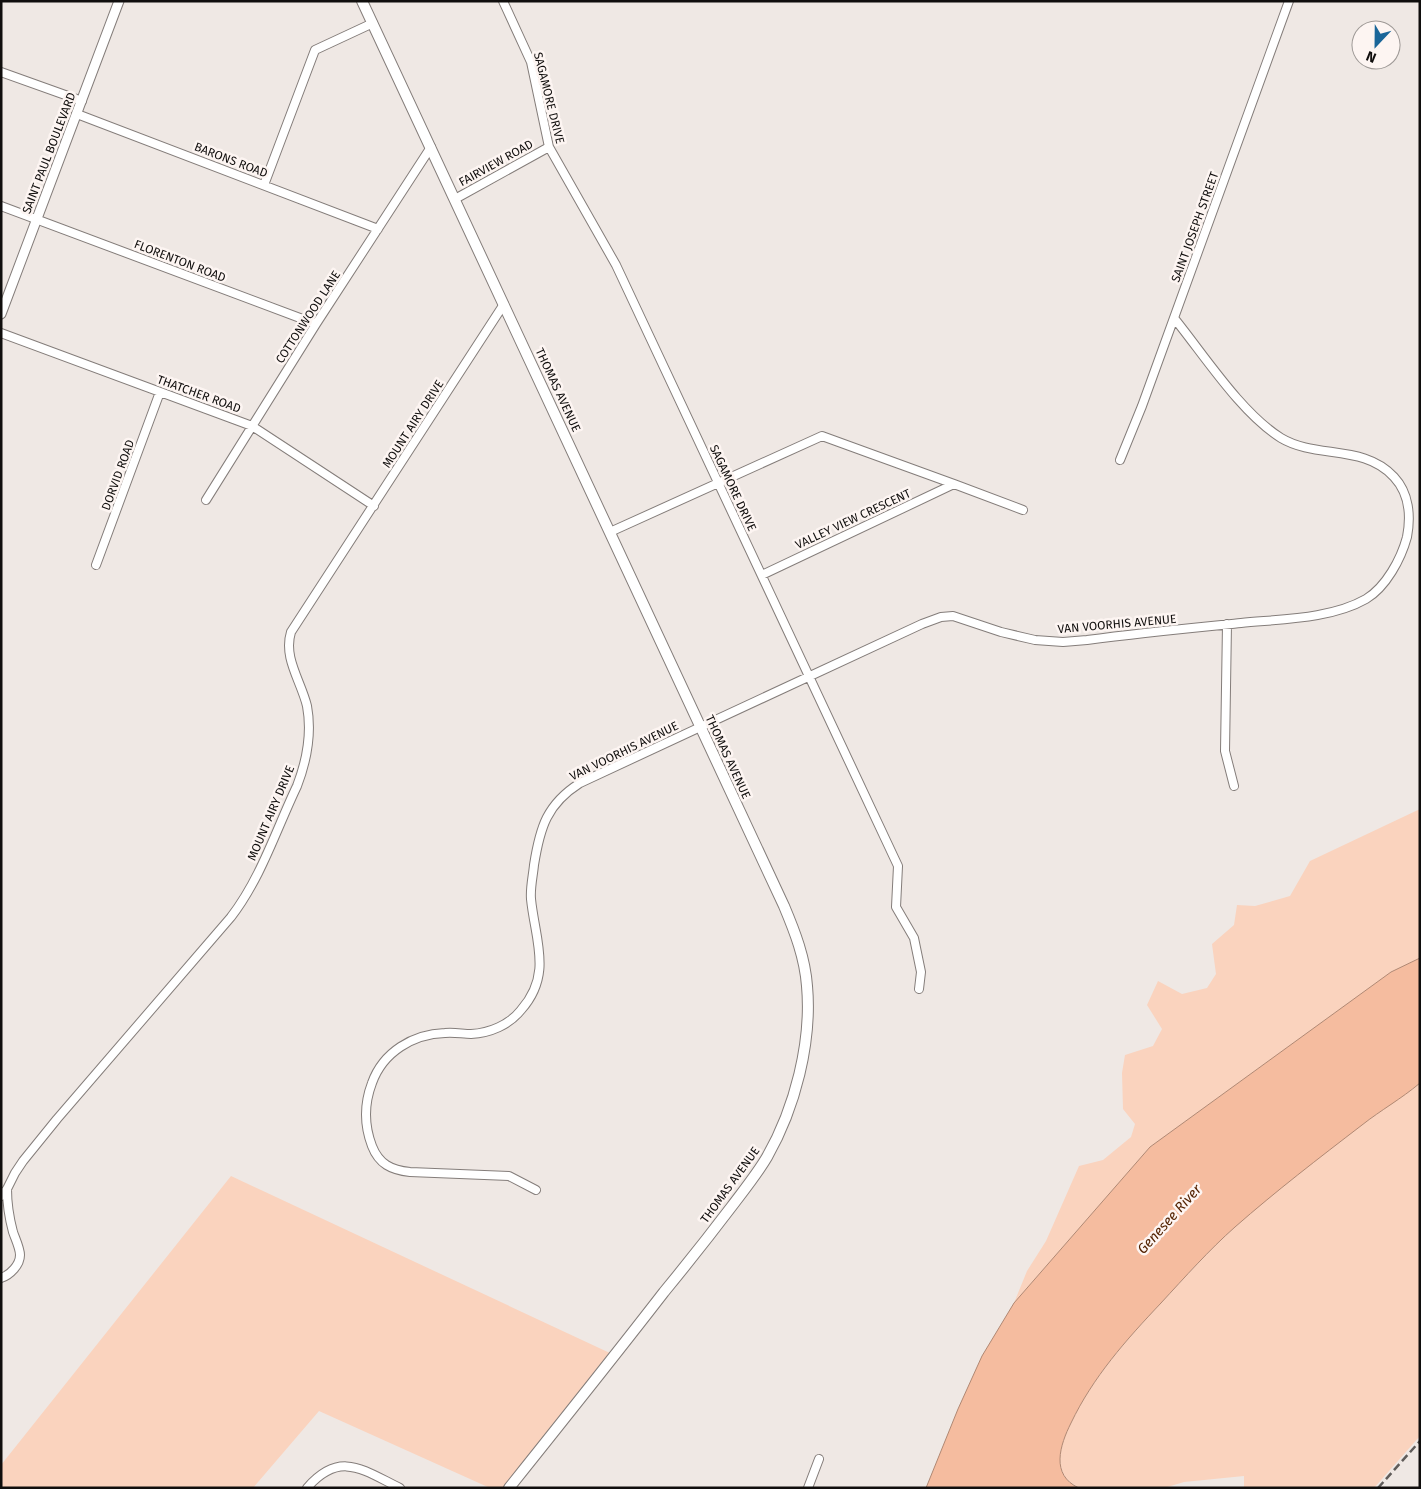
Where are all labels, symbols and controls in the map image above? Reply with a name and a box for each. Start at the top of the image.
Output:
north arrow [1351,20,1401,70]
text: N [1364,47,1379,66]
street label: SAGAMORE DRIVE [531,51,567,145]
street label: SAINT PAUL BOULEVARD [19,90,79,216]
street label: FAIRVIEW ROAD [457,137,536,189]
street label: BARONS ROAD [192,140,270,181]
street label: SAINT JOSEPH STREET [1168,169,1222,284]
street label: FLORENTON ROAD [132,237,228,285]
street label: COTTONWOOD LANE [273,268,343,366]
street label: THOMAS AVENUE [532,346,584,434]
street label: THATCHER ROAD [155,372,243,416]
street label: MOUNT AIRY DRIVE [379,377,447,471]
street label: DORVID ROAD [99,437,137,512]
street label: SAGAMORE DRIVE [707,443,759,533]
street label: VALLEY VIEW CRESCENT [793,486,914,552]
street label: VAN VOORHIS AVENUE [1057,612,1177,636]
street label: THOMAS AVENUE [702,713,754,801]
street label: VAN VOORHIS AVENUE [567,719,681,783]
street label: MOUNT AIRY DRIVE [245,763,297,863]
street label: THOMAS AVENUE [698,1144,762,1226]
water label: Genesee River [1134,1181,1205,1258]

